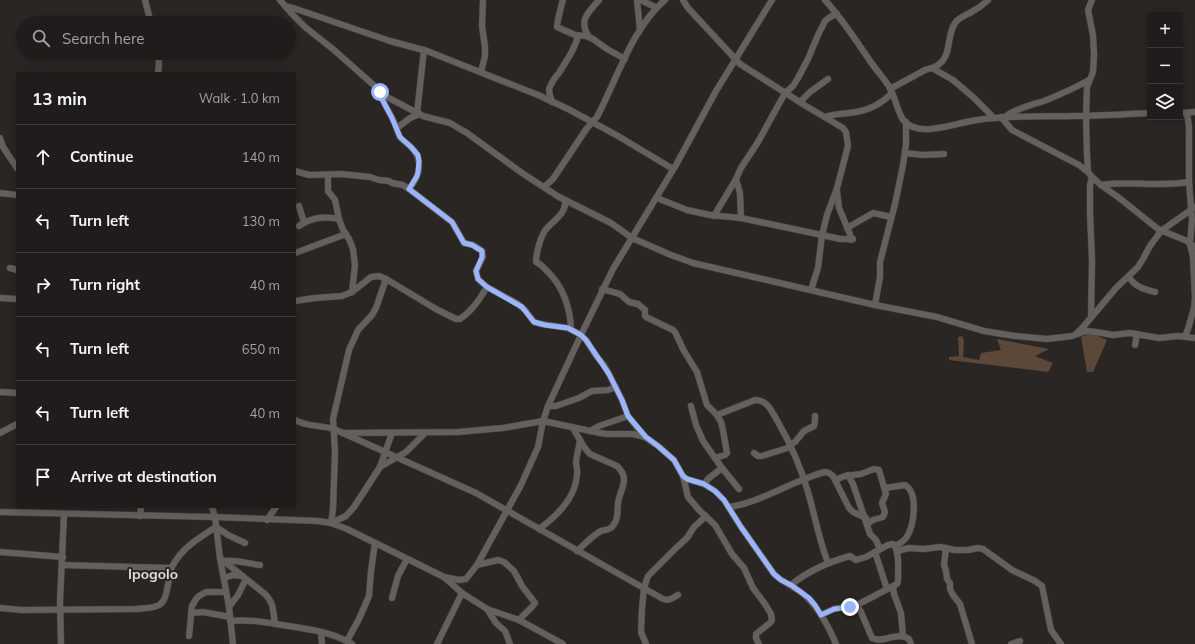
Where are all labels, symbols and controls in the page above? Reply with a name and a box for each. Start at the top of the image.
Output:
map controls [1147,12,1183,120]
button: + [1147,12,1183,48]
search box [16,16,296,60]
icon: search [30,27,52,49]
text: Search here [62,29,144,48]
button: − [1147,48,1183,84]
route start [371,83,389,101]
button: layers [1147,84,1183,120]
text: 13 min [32,88,87,109]
text: Walk · 1.0 km [199,90,280,106]
icon: ahead [32,146,54,168]
text: Continue [70,147,133,166]
text: 140 m [242,149,280,165]
icon: left [32,210,54,232]
text: Turn left [70,211,129,230]
text: 130 m [242,213,280,229]
icon: right [32,274,54,296]
text: Turn right [70,275,140,294]
text: 40 m [250,277,280,293]
icon: left [32,338,54,360]
text: Turn left [70,339,129,358]
text: 650 m [242,341,280,357]
icon: left [32,402,54,424]
text: Turn left [70,403,129,422]
text: 40 m [250,405,280,421]
icon: arrive [32,466,54,488]
text: Arrive at destination [70,467,217,486]
district label: Ipogolo [128,565,178,583]
route end [841,598,859,616]

